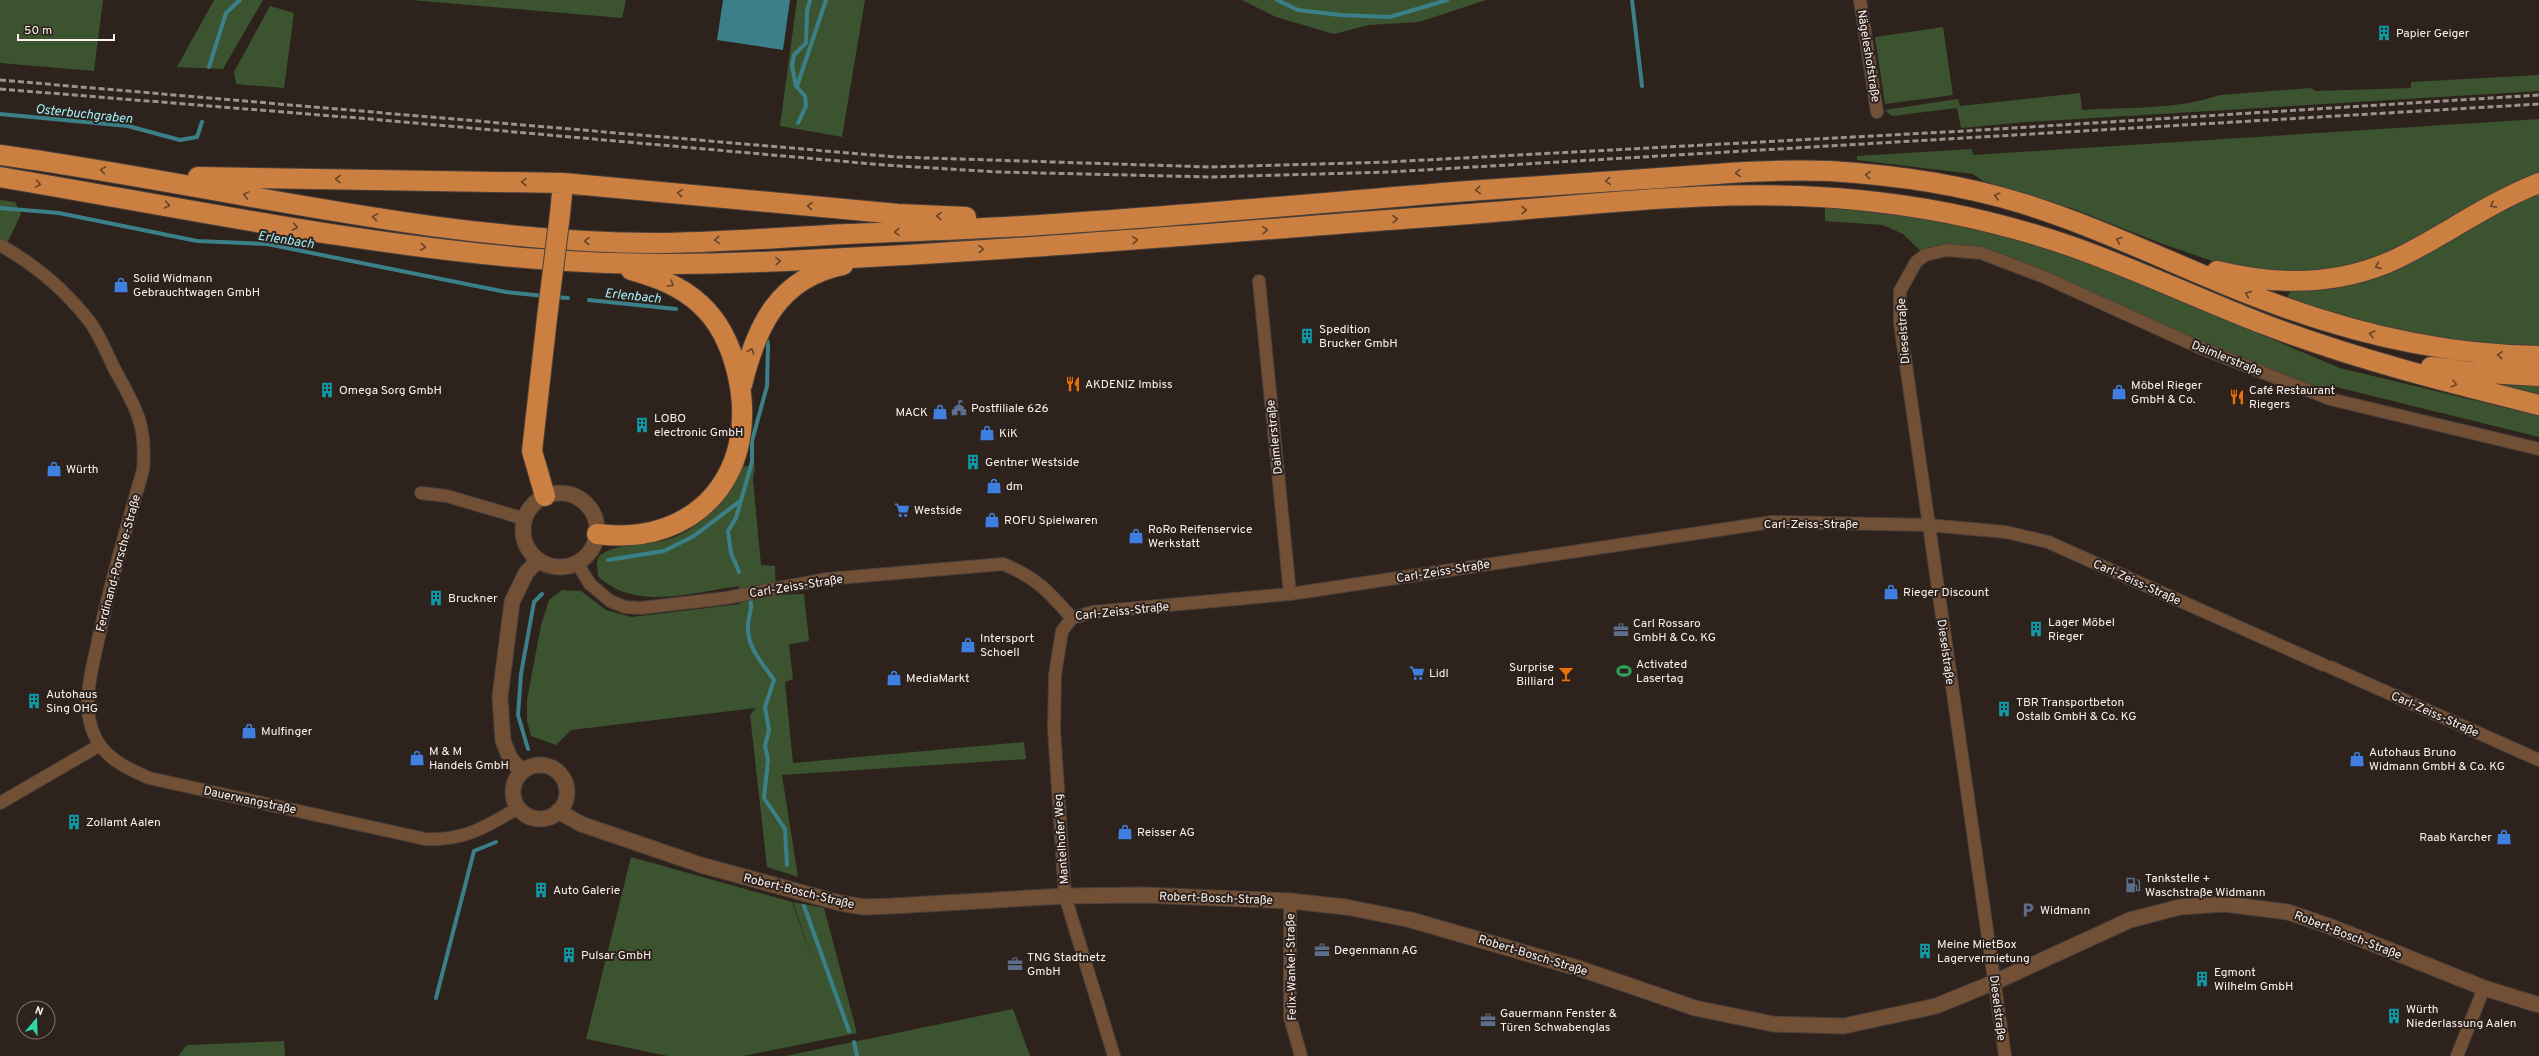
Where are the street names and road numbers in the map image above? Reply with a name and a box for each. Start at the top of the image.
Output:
street label: Nägeleshofstraße [1853,9,1883,103]
street label: Dieselstraße [1894,297,1914,364]
street label: Daimlerstraße [2189,337,2264,380]
street label: Daimlerstraße [1263,399,1287,475]
street label: Ferdinand-Porsche-Straße [93,493,145,634]
street label: Carl-Zeiss-Straße [1764,517,1858,533]
street label: Carl-Zeiss-Straße [2090,556,2183,609]
street label: Carl-Zeiss-Straße [1395,557,1491,587]
street label: Carl-Zeiss-Straße [748,572,844,602]
street label: Carl-Zeiss-Straße [1074,599,1170,625]
street label: Dieselstraße [1932,618,1958,686]
street label: Carl-Zeiss-Straße [2388,688,2481,741]
street label: Dauerwangstraße [202,783,298,819]
street label: Mantelhofer Weg [1051,793,1073,885]
street label: Robert-Bosch-Straße [742,870,856,913]
street label: Robert-Bosch-Straße [1159,889,1273,909]
street label: Robert-Bosch-Straße [2292,908,2404,964]
street label: Felix-Wankel-Straße [1283,913,1301,1021]
street label: Robert-Bosch-Straße [1476,932,1589,980]
street label: Dieselstraße [1985,974,2009,1042]

